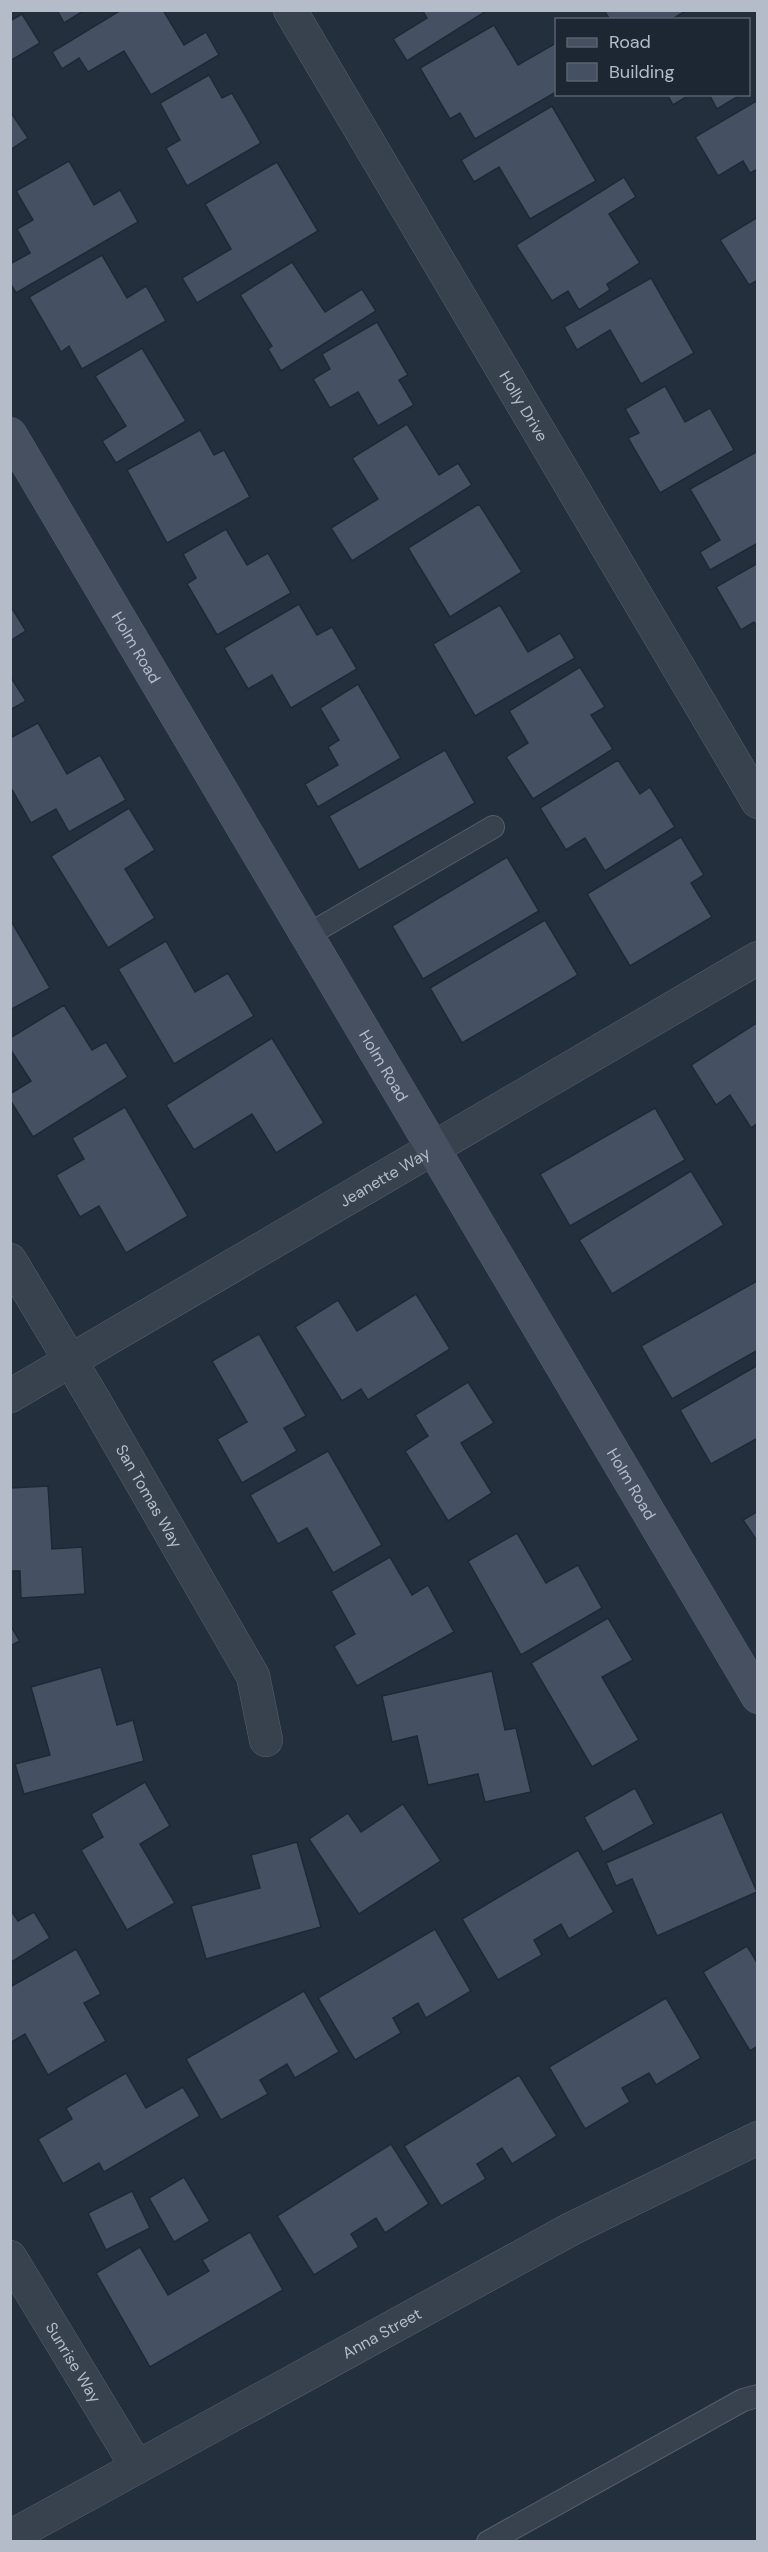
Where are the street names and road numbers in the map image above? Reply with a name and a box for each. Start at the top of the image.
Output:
street label: Holly Drive [495,367,553,445]
street label: Holm Road [107,608,166,687]
street label: Holm Road [355,1026,413,1105]
street label: Jeanette Way [335,1142,434,1211]
street label: San Tomas Way [111,1440,187,1551]
street label: Holm Road [602,1444,661,1523]
street label: Anna Street [338,2303,425,2363]
street label: Sunrise Way [41,2318,106,2407]

